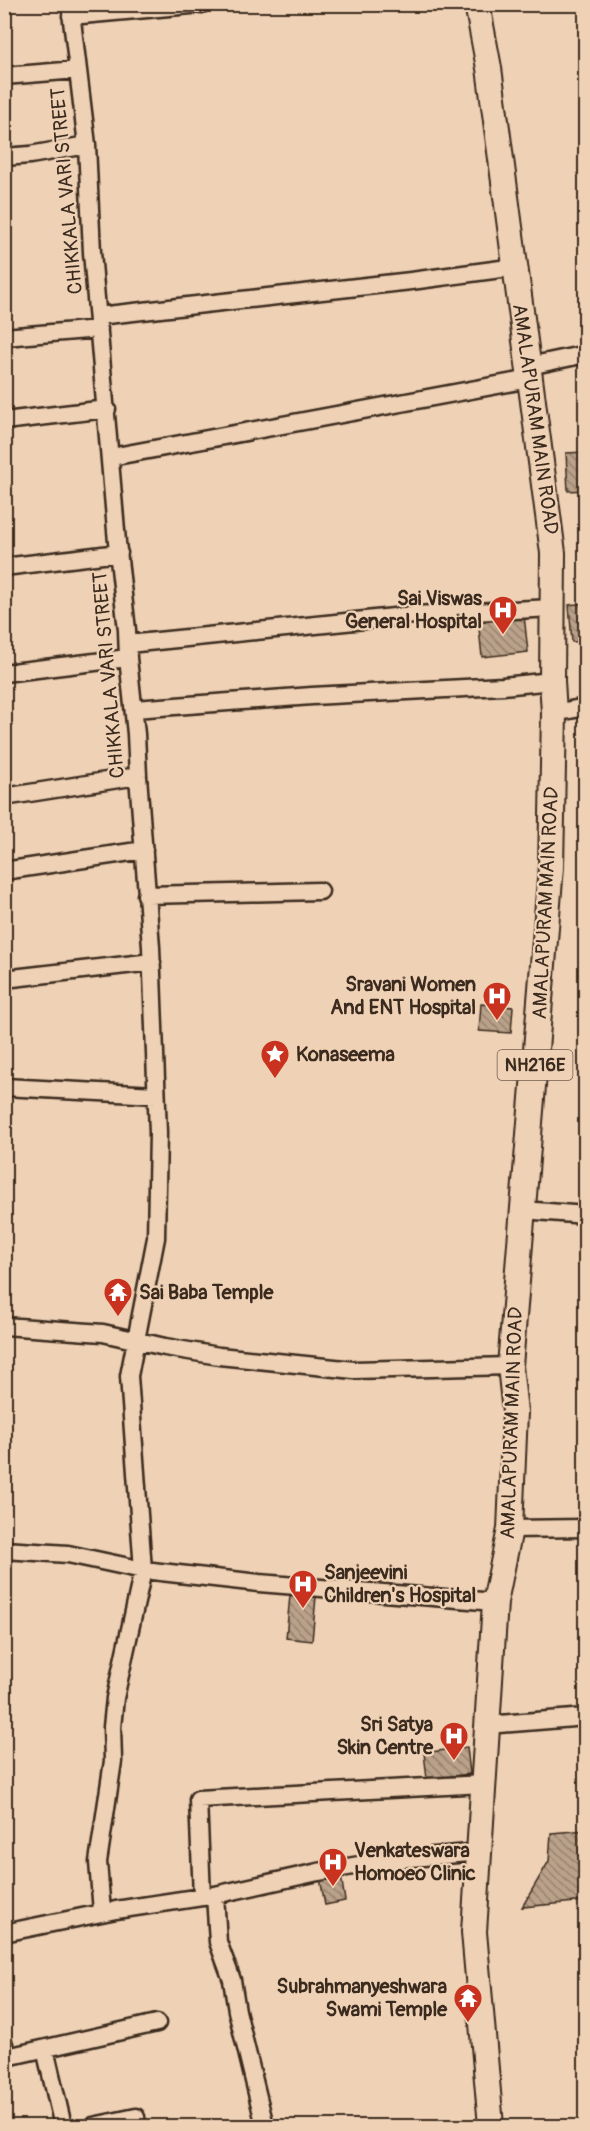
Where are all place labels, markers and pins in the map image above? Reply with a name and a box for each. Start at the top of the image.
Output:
place label: Sai Viswas General Hospital [345,586,482,634]
hospital icon: Sai Viswas General Hospital [487,594,519,636]
place label: Sravani Women And ENT Hospital [330,972,476,1020]
hospital icon: Sravani Women And ENT Hospital [481,980,513,1022]
place icon: Konaseema [259,1038,291,1080]
place label: Konaseema [296,1042,395,1067]
temple icon: Sai Baba Temple [102,1276,134,1318]
place label: Sai Baba Temple [139,1280,274,1305]
place label: Sanjeevini Children's Hospital [324,1560,476,1608]
hospital icon: Sanjeevini Children's Hospital [287,1568,319,1610]
place label: Sri Satya Skin Centre [336,1712,434,1760]
hospital icon: Sri Satya Skin Centre [438,1720,470,1762]
place label: Venkateswara Homoeo Clinic [354,1838,476,1886]
hospital icon: Venkateswara Homoeo Clinic [317,1846,349,1888]
place label: Subrahmanyeshwara Swami Temple [276,1974,448,2022]
temple icon: Subrahmanyeshwara Swami Temple [452,1982,484,2024]

